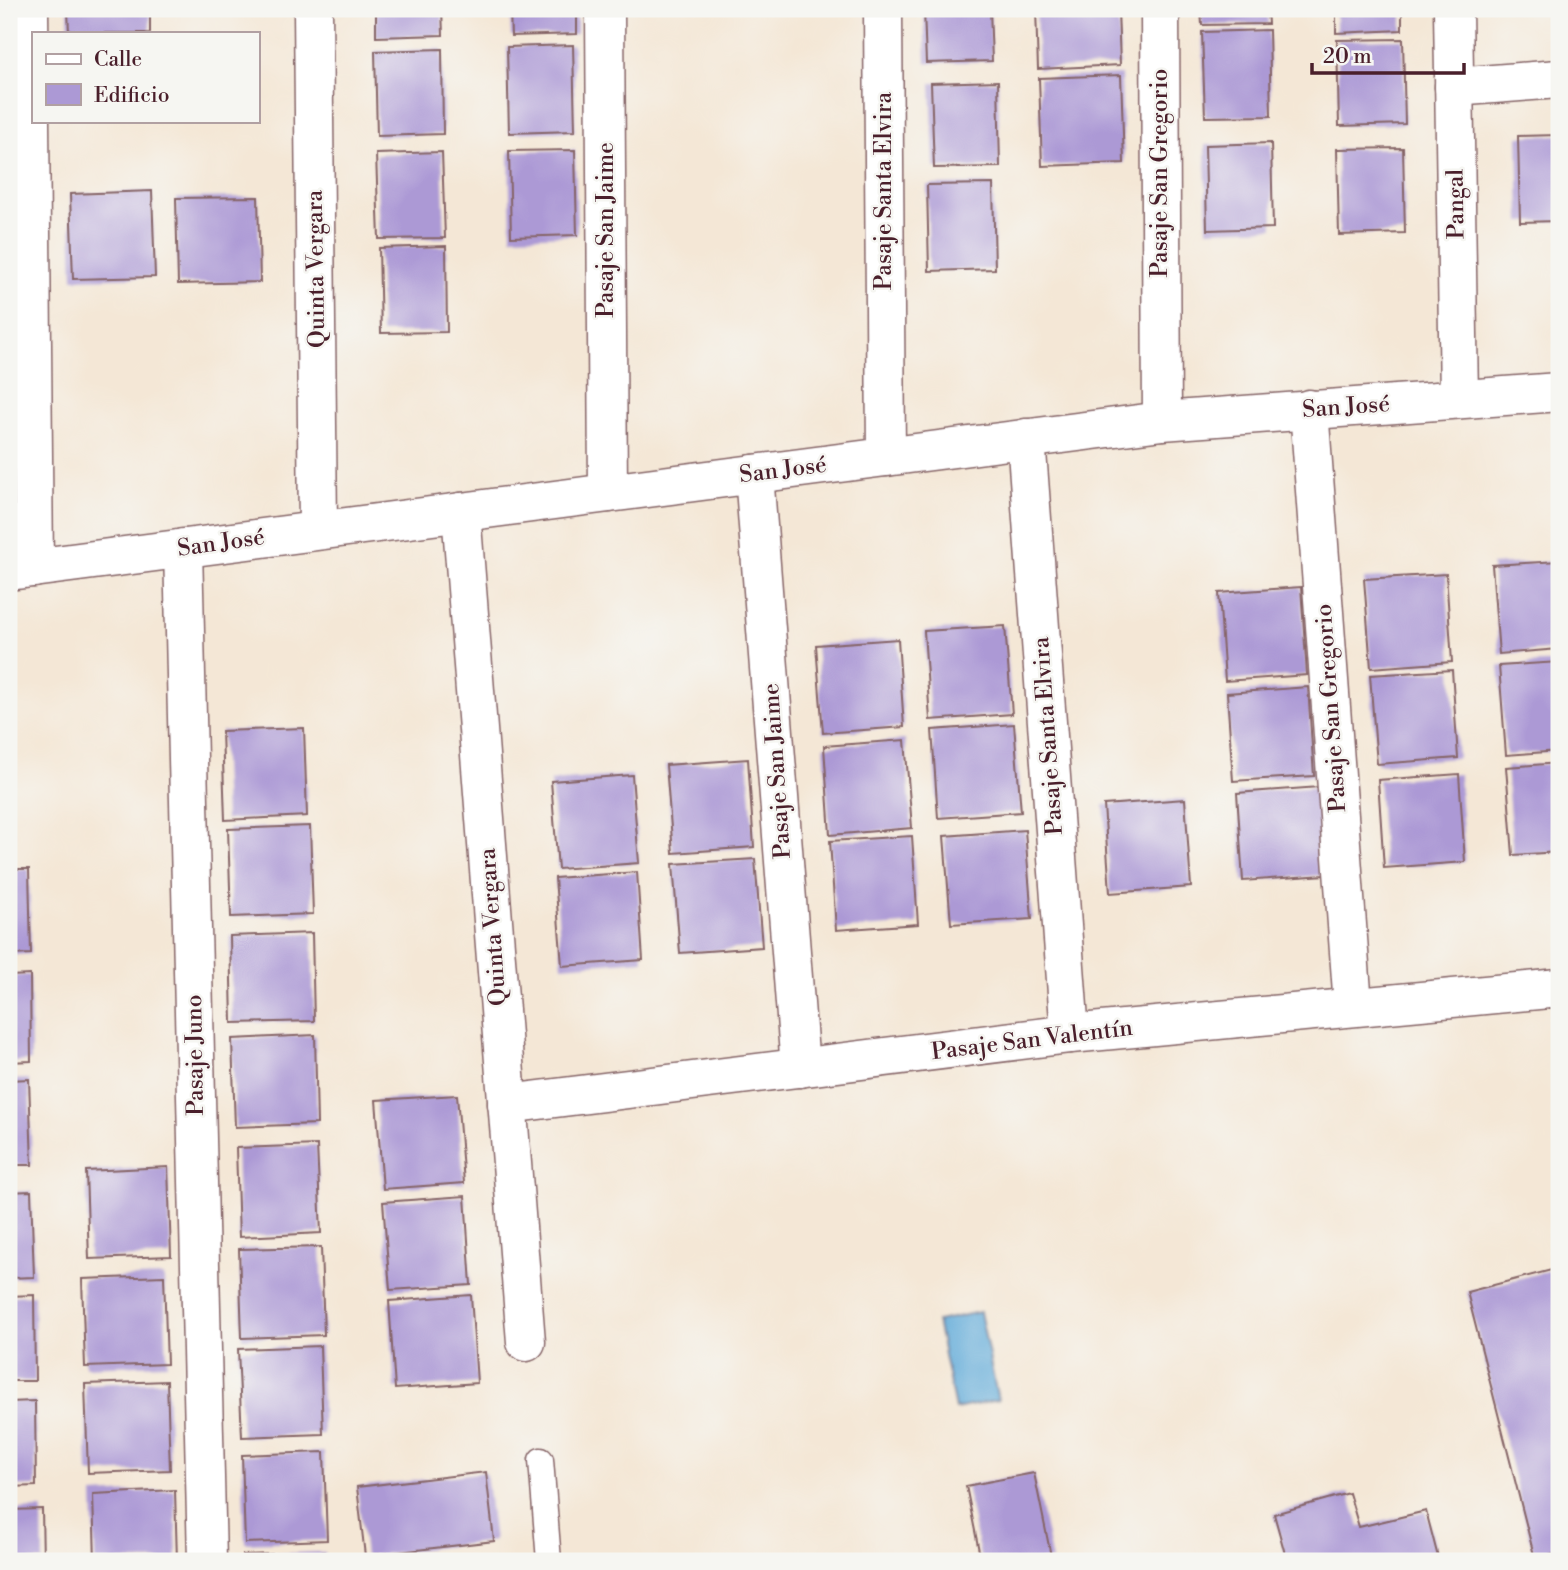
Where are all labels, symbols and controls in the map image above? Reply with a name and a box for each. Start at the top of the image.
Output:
legend [32,32,259,122]
scale bar [1312,32,1465,76]
text: 20 m [1323,44,1372,70]
text: Calle [94,47,142,73]
street label: Pasaje San Gregorio [1146,68,1174,278]
text: Edificio [94,83,170,109]
street label: Pasaje Santa Elvira [870,91,898,290]
street label: Pasaje San Jaime [592,142,620,318]
street label: Pangal [1441,168,1471,239]
street label: Quinta Vergara [301,189,331,348]
street label: San José [1301,390,1391,424]
street label: San José [738,451,828,489]
street label: San José [176,523,266,563]
street label: Pasaje San Gregorio [1310,603,1352,813]
street label: Pasaje Santa Elvira [1027,636,1069,836]
street label: Pasaje San Jaime [757,682,797,860]
street label: Quinta Vergara [473,847,512,1007]
street label: Pasaje Juno [180,994,210,1116]
street label: Pasaje San Valentín [930,1014,1135,1066]

